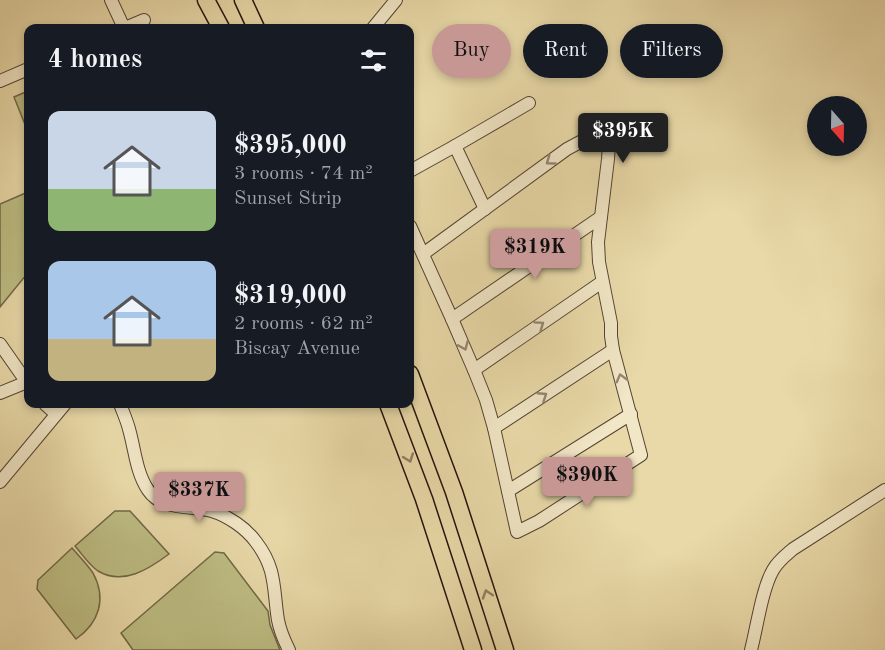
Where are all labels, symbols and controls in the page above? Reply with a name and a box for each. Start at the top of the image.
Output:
chip: Buy [432,24,511,78]
chip: Rent [523,24,608,78]
chip: Filters [620,24,723,78]
icon: filters [357,44,390,77]
text: 4 homes [48,47,142,73]
north arrow [807,96,867,156]
map controls [807,96,867,156]
pin: $395K [581,113,665,164]
text: $395K [592,122,654,142]
text: $395,000 [234,133,347,159]
icon: home [96,135,168,207]
one-way arrow [545,154,556,165]
text: 3 rooms · 74 m² [234,164,373,184]
text: Sunset Strip [234,189,342,209]
pin: $319K [493,229,577,280]
text: $319K [504,238,566,258]
text: $319,000 [234,283,347,309]
icon: home [96,285,168,357]
text: 2 rooms · 62 m² [234,314,373,334]
one-way arrow [533,321,544,332]
text: Biscay Avenue [234,339,360,359]
one-way arrow [457,340,469,351]
one-way arrow [616,373,628,384]
one-way arrow [537,391,547,403]
one-way arrow [402,452,414,463]
pin: $390K [545,457,629,508]
text: $390K [556,466,618,486]
pin: $337K [157,472,241,523]
text: $337K [168,481,230,501]
one-way arrow [482,589,495,600]

